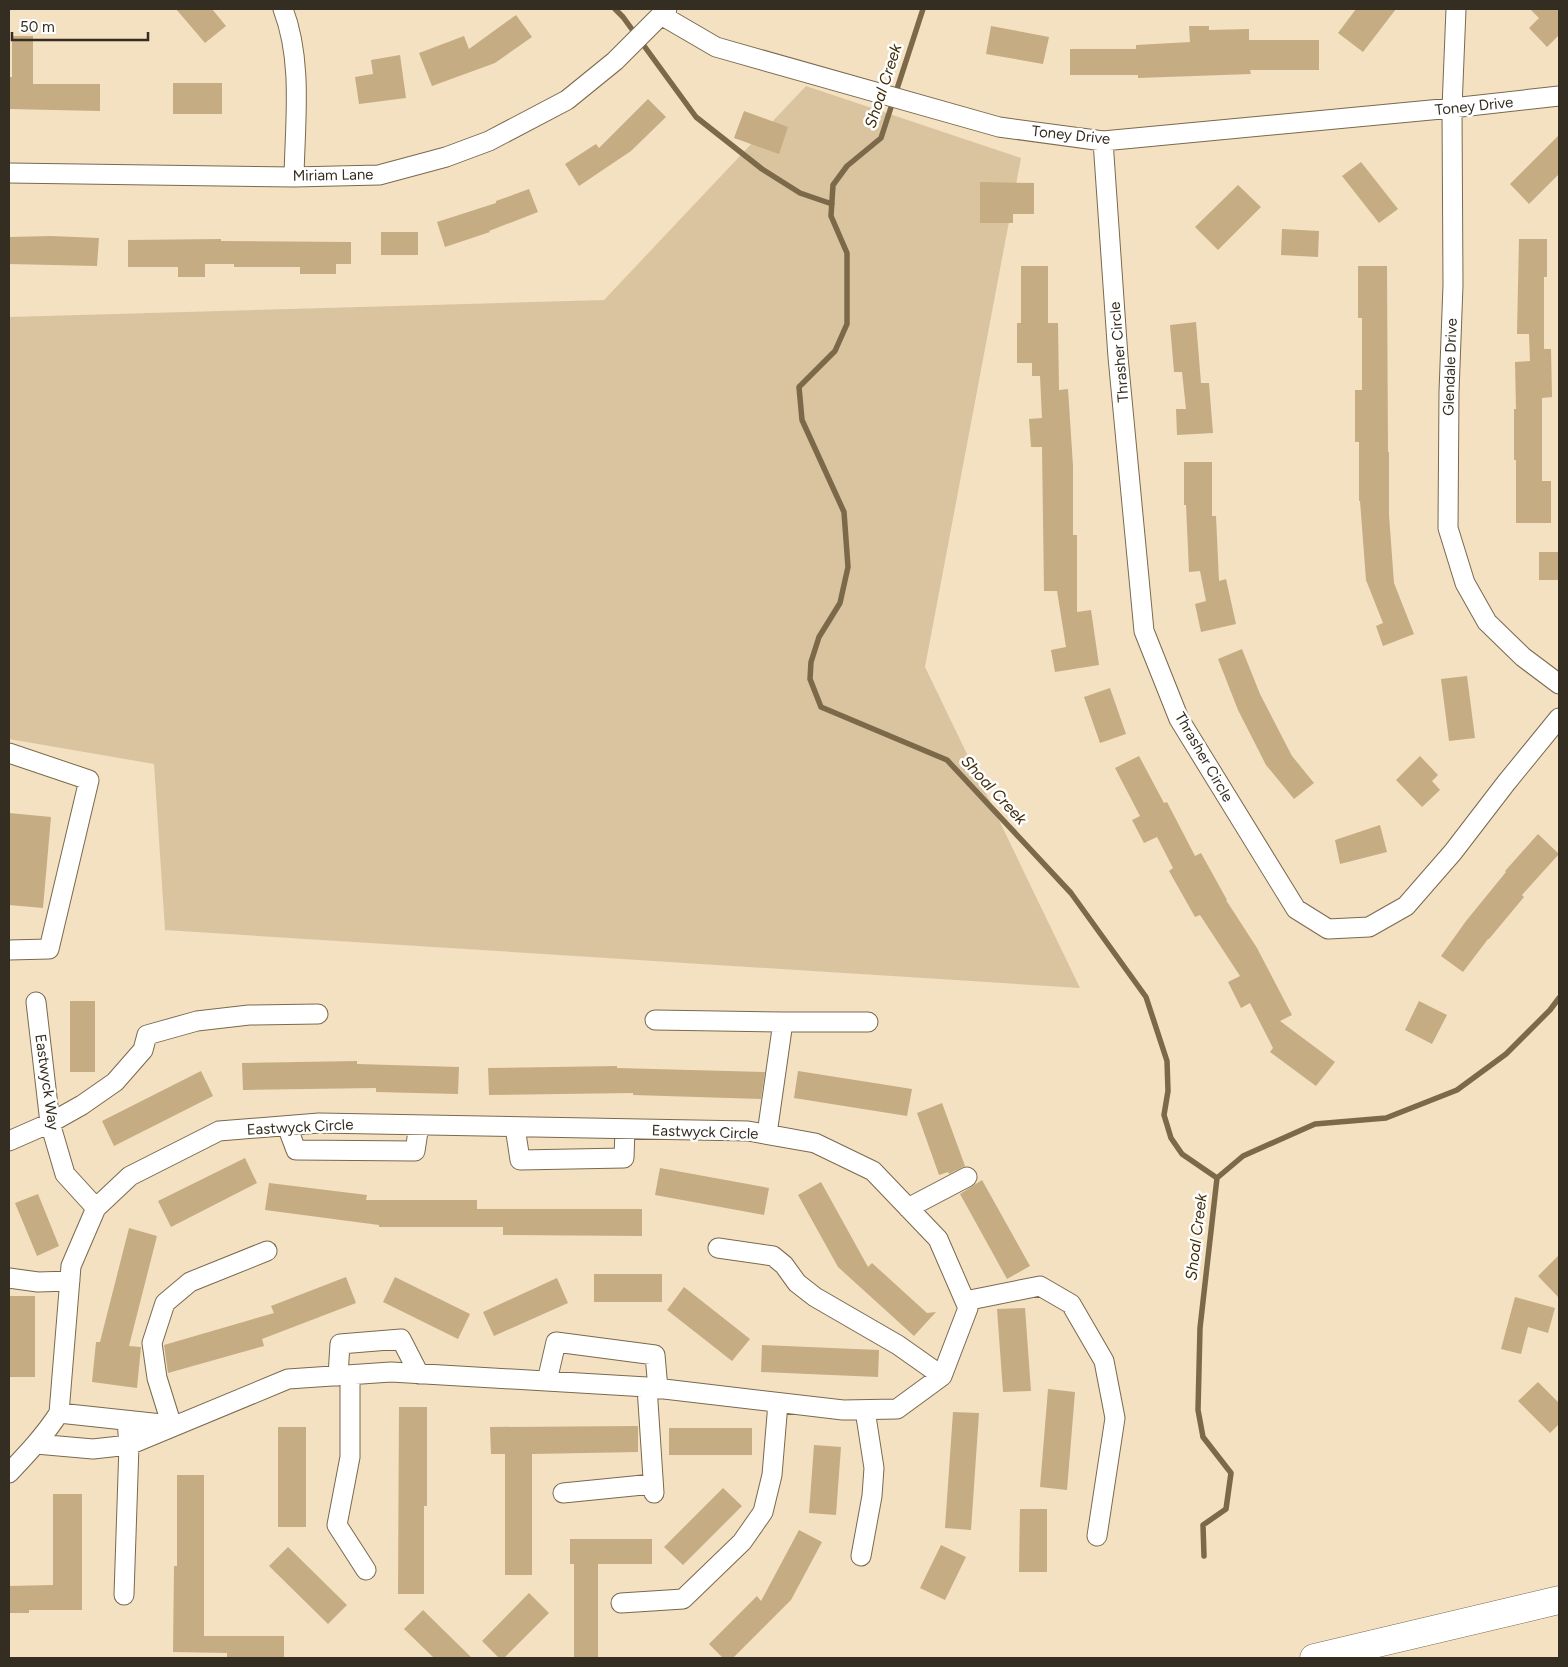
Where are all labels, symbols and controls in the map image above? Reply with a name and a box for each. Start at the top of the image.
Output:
scale bar [12,10,149,42]
text: 50 m [20,18,55,36]
water label: Shoal Creek [860,40,906,130]
street label: Toney Drive [1434,93,1514,119]
street label: Toney Drive [1031,122,1111,148]
street label: Miriam Lane [292,165,374,185]
street label: Thrasher Circle [1106,301,1132,403]
street label: Glendale Drive [1439,318,1461,416]
street label: Thrasher Circle [1171,709,1237,805]
water label: Shoal Creek [957,752,1032,829]
street label: Eastwyck Way [31,1033,63,1131]
street label: Eastwyck Circle [246,1115,354,1139]
street label: Eastwyck Circle [651,1121,759,1143]
water label: Shoal Creek [1181,1191,1211,1281]

